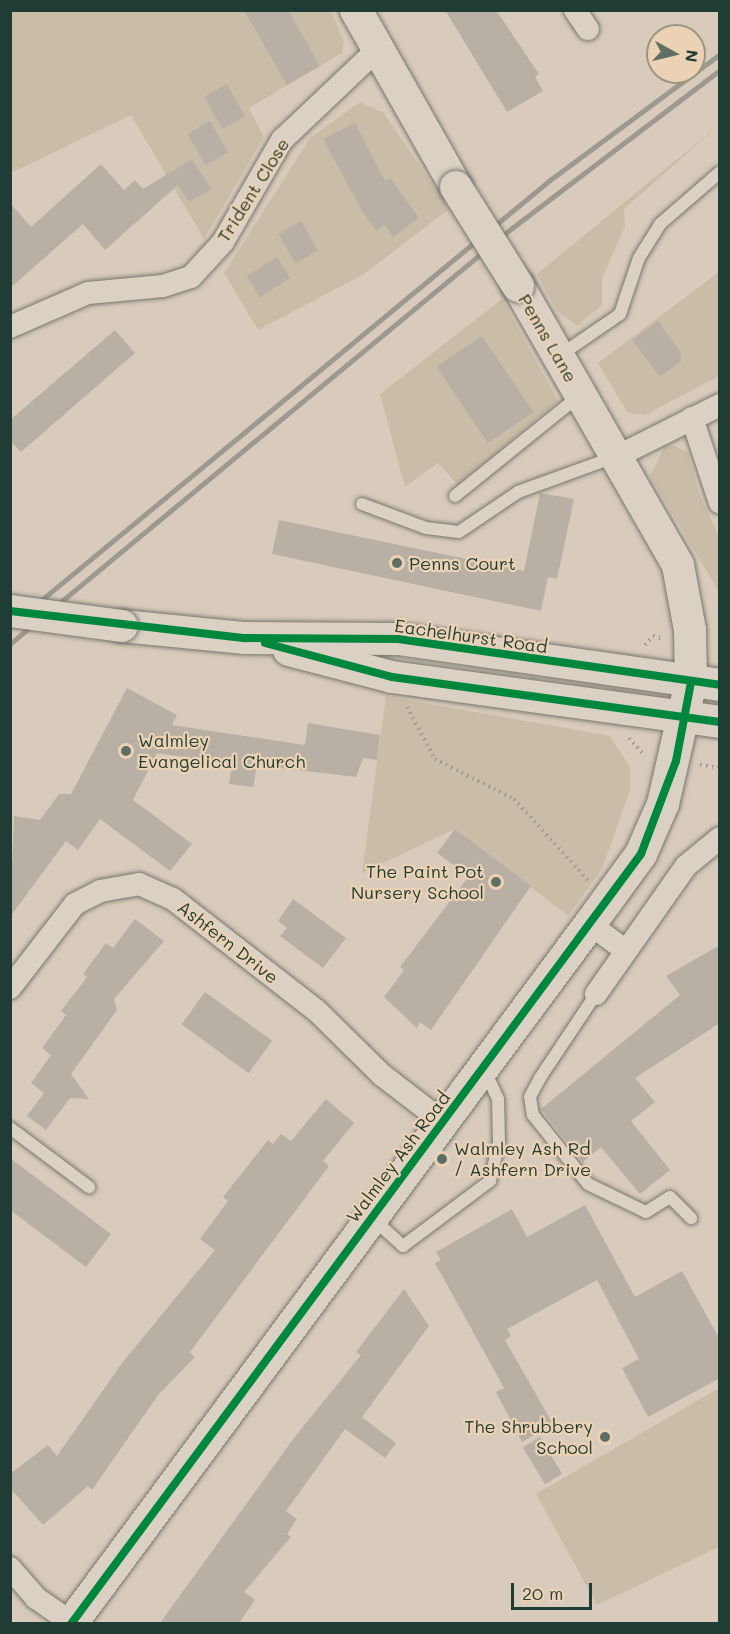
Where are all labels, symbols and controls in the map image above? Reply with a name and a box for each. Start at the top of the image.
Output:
north arrow [646,24,706,84]
text: N [681,49,704,64]
street label: Trident Close [212,134,294,246]
street label: Penns Lane [514,290,582,386]
place label: Penns Court [409,552,516,574]
marker: Penns Court [390,556,404,570]
street label: Eachelhurst Road [393,615,549,657]
place label: Walmley Evangelical Church [138,730,305,772]
marker: Walmley Evangelical Church [119,744,133,758]
place label: The Paint Pot Nursery School [351,861,484,904]
marker: The Paint Pot Nursery School [489,875,503,889]
street label: Ashfern Drive [173,896,283,988]
street label: Walmley Ash Road [342,1087,454,1227]
place label: Walmley Ash Rd / Ashfern Drive [454,1138,591,1180]
marker: Walmley Ash Rd / Ashfern Drive [435,1152,449,1166]
place label: The Shrubbery School [464,1416,593,1458]
marker: The Shrubbery School [598,1430,612,1444]
scale bar [514,1571,595,1609]
text: 20 m [522,1581,563,1605]

